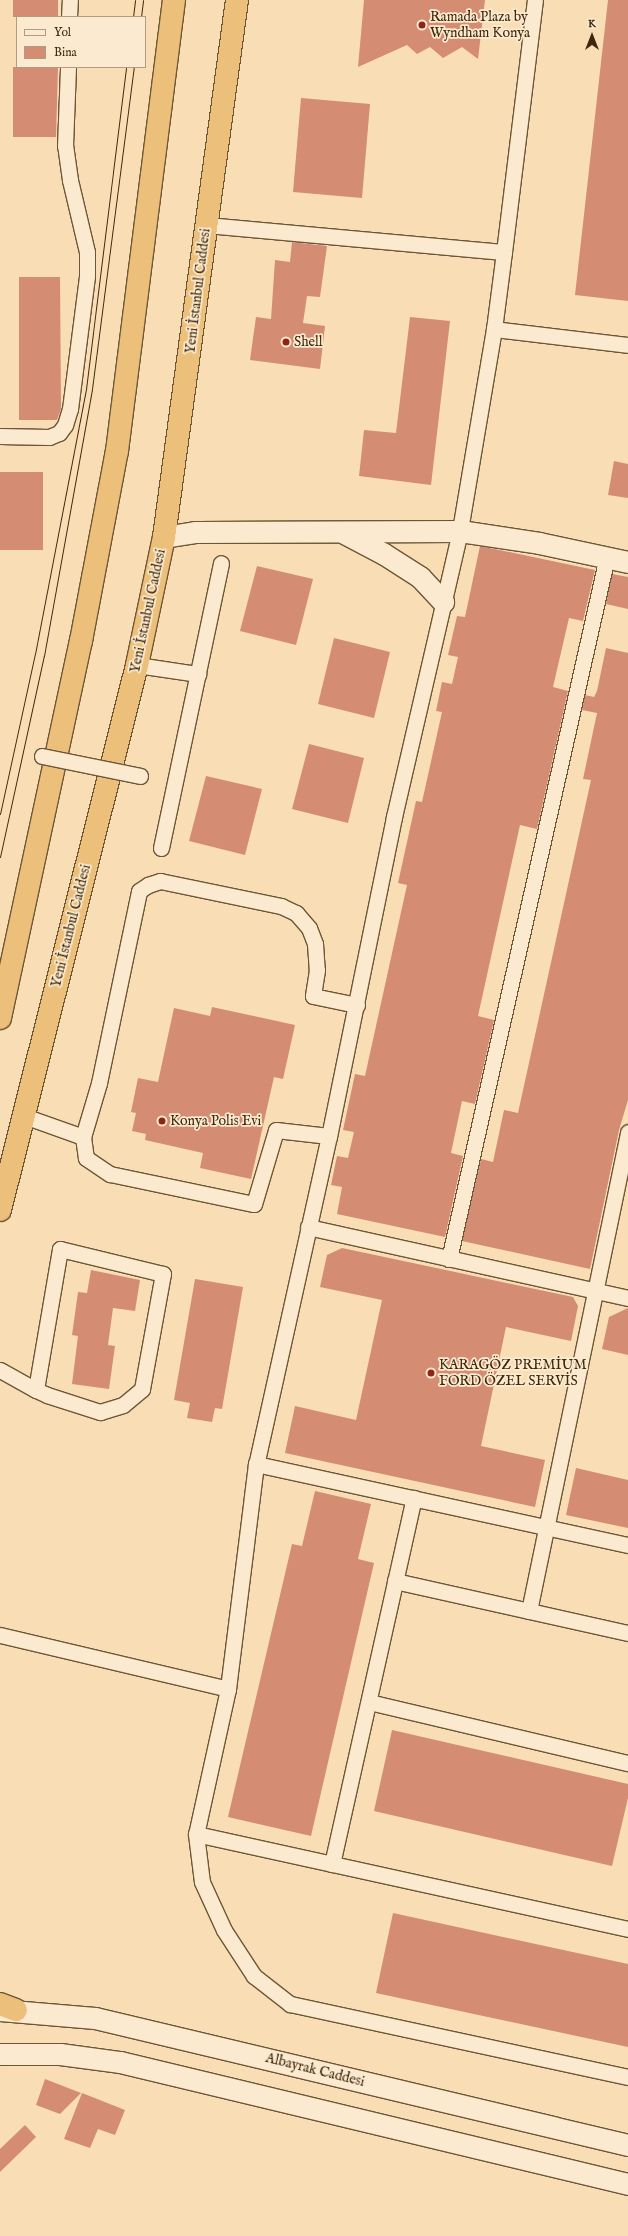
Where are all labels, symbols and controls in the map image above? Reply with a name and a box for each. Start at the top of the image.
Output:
place label: Ramada Plaza by Wyndham Konya [430,9,530,42]
legend [16,16,146,68]
north arrow [572,16,612,56]
text: K [588,17,596,31]
marker: Ramada Plaza by Wyndham Konya [417,20,427,30]
text: Yol [54,25,71,40]
text: Bina [54,45,77,60]
street label: Yeni İstanbul Caddesi [182,227,214,355]
place label: Shell [294,334,323,350]
marker: Shell [281,337,291,347]
street label: Yeni İstanbul Caddesi [127,548,169,674]
street label: Yeni İstanbul Caddesi [48,863,94,989]
place label: Konya Polis Evi [170,1113,261,1129]
marker: Konya Polis Evi [157,1116,167,1126]
place label: KARAGÖZ PREMİUM FORD ÖZEL SERVİS [439,1357,587,1390]
marker: KARAGÖZ PREMİUM FORD ÖZEL SERVİS [426,1368,436,1378]
street label: Albayrak Caddesi [264,2050,366,2090]

